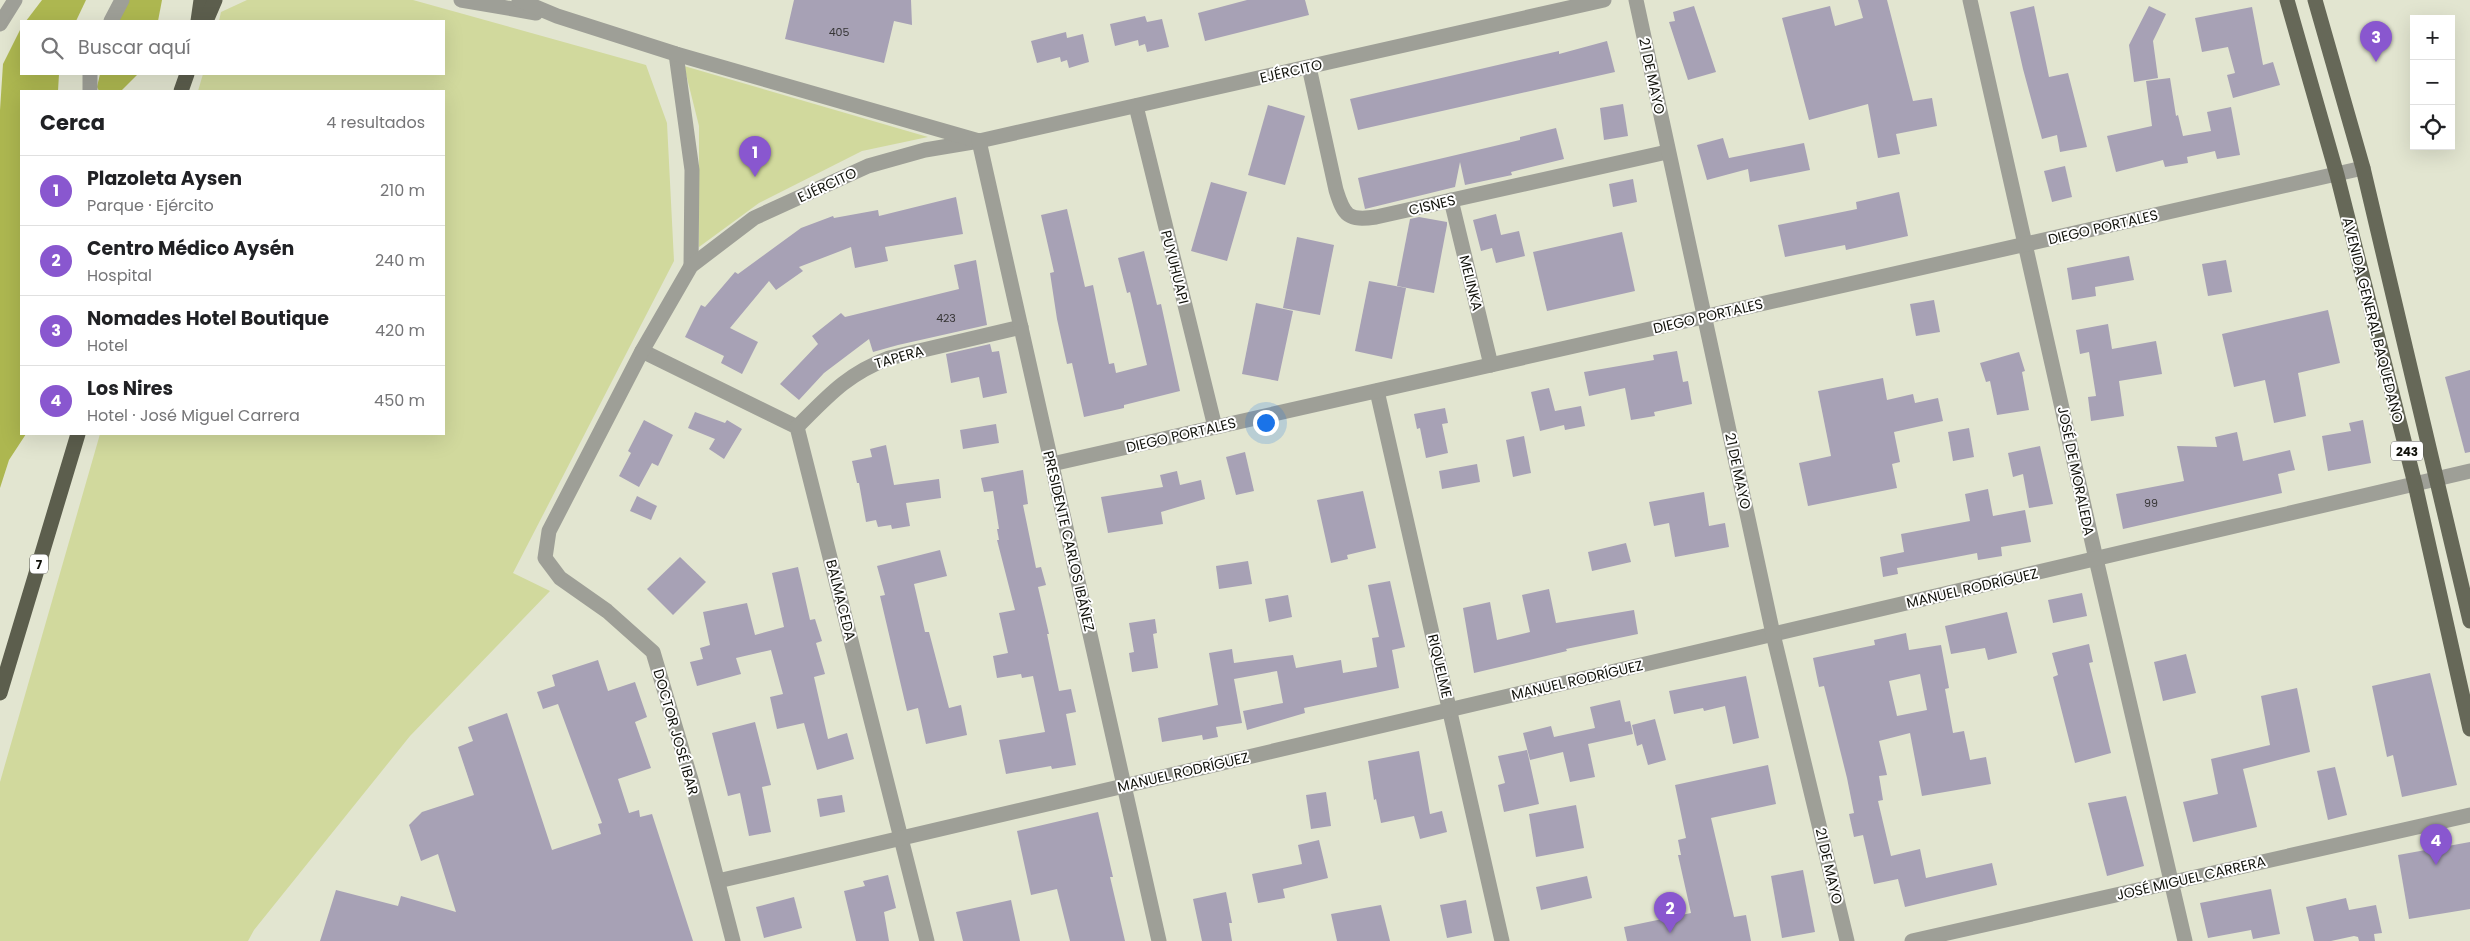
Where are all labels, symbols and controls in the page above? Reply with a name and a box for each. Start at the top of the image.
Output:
map controls [2410,15,2455,150]
button: + [2410,15,2455,60]
search box [20,20,445,75]
pin: 3 [2360,21,2392,62]
house number: 405 [829,24,849,40]
icon: search [38,34,66,62]
text: Buscar aquí [78,34,191,61]
street label: 21 DE MAYO [1634,36,1670,116]
street label: EJÉRCITO [1258,54,1324,88]
button: − [2410,60,2455,105]
button: locate [2410,105,2455,150]
text: Cerca [40,108,105,137]
text: 4 resultados [326,111,425,134]
pin: 1 [739,136,771,177]
street label: EJÉRCITO [794,163,860,207]
text: Plazoleta Aysen [87,165,242,192]
text: 1 [53,179,59,202]
text: 210 m [380,179,425,202]
street label: CISNES [1407,190,1457,220]
text: Parque · Ejército [87,194,214,217]
street label: DIEGO PORTALES [2046,205,2160,249]
street label: AVENIDA GENERAL BAQUEDANO [2338,215,2408,425]
street label: PUYUHUAPI [1156,228,1194,306]
text: Centro Médico Aysén [87,235,294,262]
text: 2 [51,249,61,272]
text: 240 m [375,249,425,272]
street label: MELINKA [1454,253,1488,313]
text: Hospital [87,264,152,287]
street label: DIEGO PORTALES [1651,294,1765,338]
text: Nomades Hotel Boutique [87,305,329,332]
house number: 423 [936,310,956,326]
text: 3 [51,319,61,342]
text: 420 m [375,319,425,342]
text: Hotel [87,334,128,357]
street label: TAPERA [872,340,926,374]
text: Los Nires [87,375,173,402]
text: 4 [51,389,61,412]
text: 450 m [374,389,425,412]
text: Hotel · José Miguel Carrera [87,404,300,427]
street label: JOSÉ DE MORALEDA [2053,404,2099,538]
your location [1253,410,1279,436]
street label: DIEGO PORTALES [1124,413,1238,457]
street label: 21 DE MAYO [1720,431,1756,511]
road number: 243 [2391,442,2423,461]
street label: PRESIDENTE CARLOS IBÁÑEZ [1038,449,1100,633]
house number: 99 [2144,495,2158,511]
road number: 7 [30,554,48,574]
street label: BALMACEDA [821,557,861,643]
street label: MANUEL RODRÍGUEZ [1904,563,2040,613]
street label: RIQUELME [1423,632,1457,700]
street label: MANUEL RODRÍGUEZ [1509,655,1645,705]
street label: DOCTOR JOSÉ IBAR [648,667,704,797]
street label: MANUEL RODRÍGUEZ [1115,747,1251,797]
pin: 4 [2420,824,2452,865]
street label: 21 DE MAYO [1811,826,1847,906]
street label: JOSÉ MIGUEL CARRERA [2114,851,2268,905]
pin: 2 [1654,892,1686,933]

